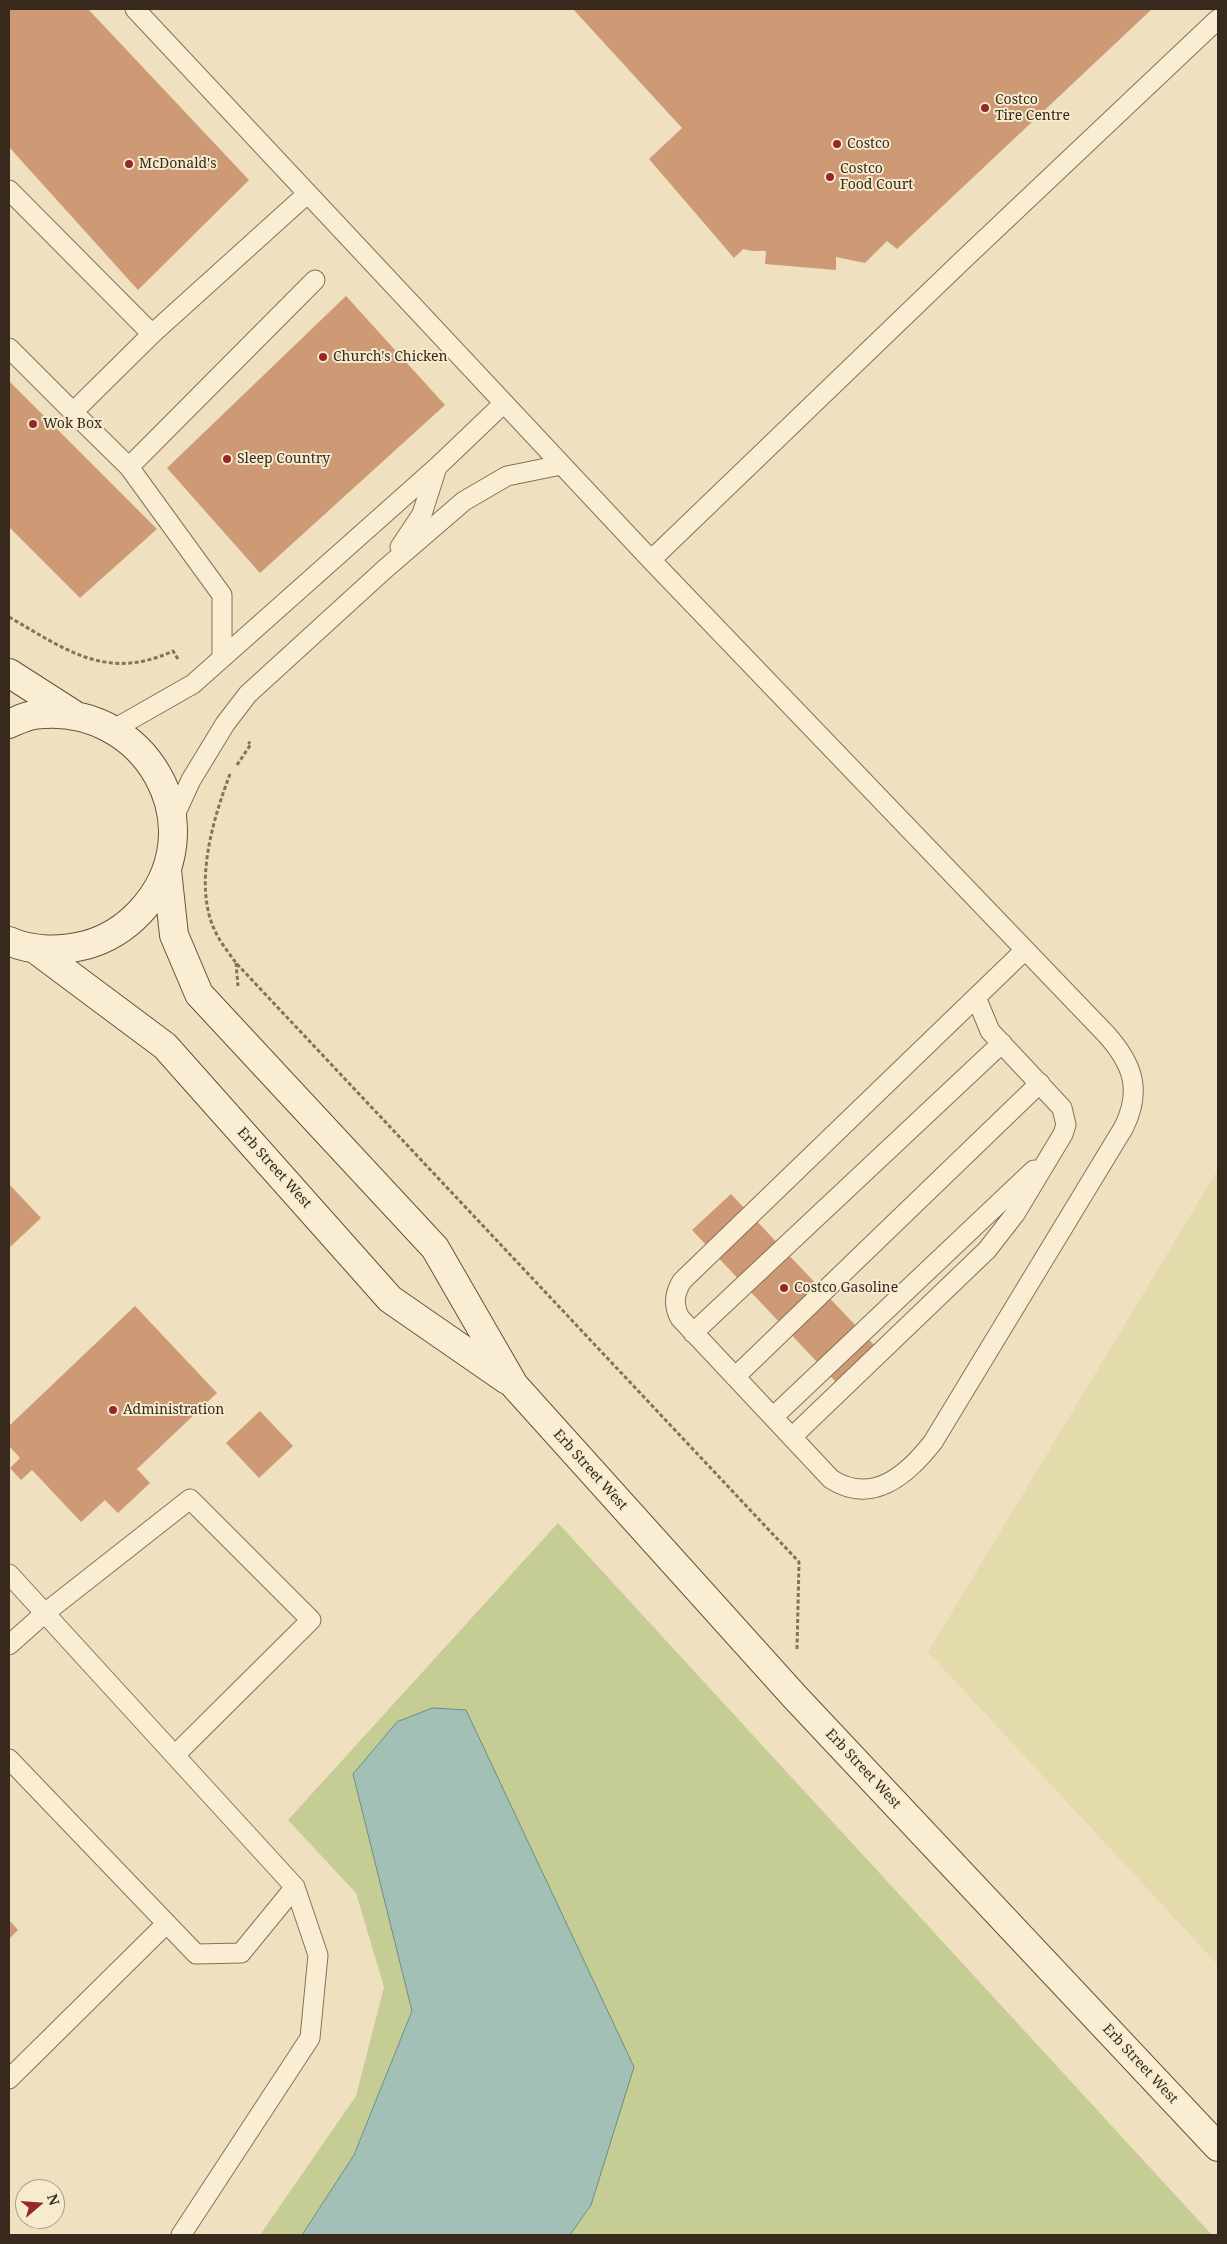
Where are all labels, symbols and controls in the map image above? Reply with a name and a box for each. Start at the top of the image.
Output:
place label: Costco Tire Centre [995,92,1070,124]
marker: Costco Tire Centre [979,102,991,114]
place label: Costco [847,136,890,152]
marker: Costco [831,138,843,150]
place label: McDonald's [139,156,217,172]
marker: McDonald's [123,158,135,170]
place label: Costco Food Court [840,161,913,193]
marker: Costco Food Court [824,171,836,183]
place label: Church's Chicken [333,349,448,365]
marker: Church's Chicken [317,351,329,363]
place label: Wok Box [43,416,102,432]
marker: Wok Box [27,418,39,430]
place label: Sleep Country [237,451,330,467]
marker: Sleep Country [221,453,233,465]
street label: Erb Street West [233,1124,315,1212]
place label: Costco Gasoline [794,1280,898,1296]
marker: Costco Gasoline [778,1282,790,1294]
place label: Administration [123,1402,224,1418]
marker: Administration [107,1404,119,1416]
street label: Erb Street West [549,1426,631,1514]
street label: Erb Street West [822,1726,904,1812]
street label: Erb Street West [1099,2021,1181,2107]
north arrow [15,2179,65,2229]
text: N [43,2191,65,2208]

